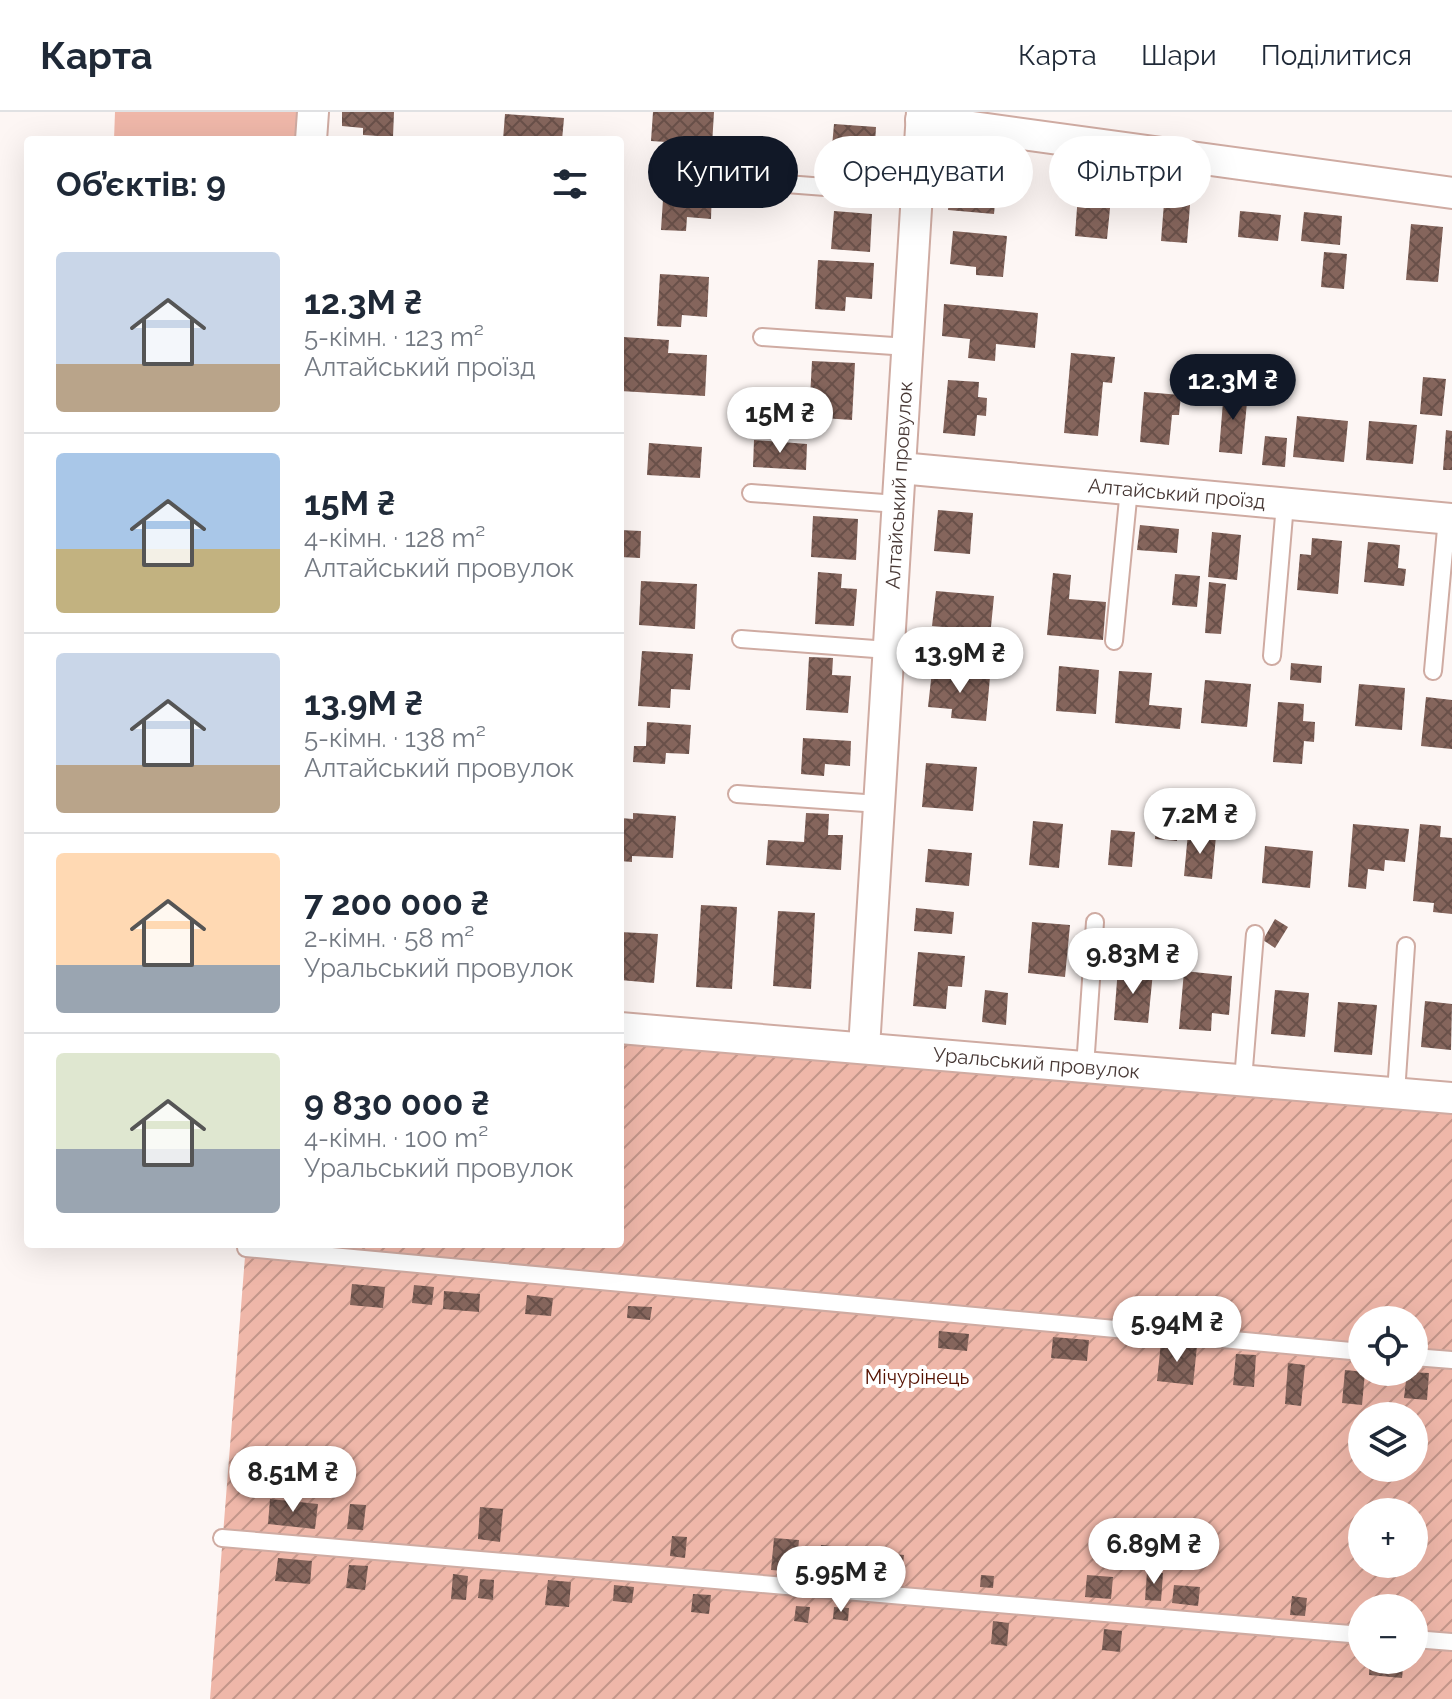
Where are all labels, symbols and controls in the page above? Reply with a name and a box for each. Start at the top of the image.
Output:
text: Карта [40,33,153,78]
text: Карта [1018,39,1097,72]
text: Шари [1141,39,1217,72]
text: Поділитися [1261,39,1412,72]
chip: Купити [648,136,798,208]
chip: Орендувати [814,136,1033,208]
chip: Фільтри [1049,136,1211,208]
icon: filters [548,162,592,206]
text: Об’єктів: 9 [56,164,226,204]
text: 12.3M ₴ [304,282,422,322]
icon: home [120,284,216,380]
text: 5-кімн. · 123 m² [304,322,484,352]
text: Алтайський проїзд [304,352,535,382]
pin: 12.3M ₴ [1159,354,1307,422]
text: 12.3M ₴ [1188,365,1278,395]
street label: Алтайський провулок [880,380,917,590]
pin: 15M ₴ [724,387,836,455]
text: 15M ₴ [745,398,815,428]
street label: Алтайський проїзд [1087,473,1267,514]
text: 15M ₴ [304,483,395,523]
icon: home [120,485,216,581]
text: 4-кімн. · 128 m² [304,523,485,553]
text: Алтайський провулок [304,553,574,583]
pin: 13.9M ₴ [886,627,1034,695]
text: 13.9M ₴ [914,638,1006,668]
text: 13.9M ₴ [304,683,423,723]
icon: home [120,685,216,781]
text: 5-кімн. · 138 m² [304,723,486,753]
text: Алтайський провулок [304,753,574,783]
pin: 7.2M ₴ [1135,788,1265,856]
text: 7.2M ₴ [1162,799,1238,829]
text: 7 200 000 ₴ [304,883,489,923]
icon: home [120,885,216,981]
text: 2-кімн. · 58 m² [304,923,474,953]
pin: 9.83M ₴ [1059,928,1207,996]
text: 9.83M ₴ [1086,939,1180,969]
text: Уральський провулок [304,953,574,983]
street label: Уральський провулок [932,1042,1141,1084]
text: 9 830 000 ₴ [304,1083,490,1123]
icon: home [120,1085,216,1181]
text: 4-кімн. · 100 m² [304,1123,488,1153]
text: Уральський провулок [304,1153,574,1183]
pin: 5.94M ₴ [1103,1296,1251,1364]
map controls [1348,1306,1428,1674]
button: locate [1348,1306,1428,1386]
text: 5.94M ₴ [1130,1307,1224,1337]
park label: Мічурінець [865,1365,969,1389]
button: layers [1348,1402,1428,1482]
pin: 8.51M ₴ [219,1446,367,1514]
text: 8.51M ₴ [247,1457,339,1487]
button: + [1348,1498,1428,1578]
pin: 6.89M ₴ [1080,1518,1228,1586]
text: 6.89M ₴ [1106,1529,1202,1559]
pin: 5.95M ₴ [767,1546,915,1614]
text: 5.95M ₴ [795,1557,887,1587]
button: − [1348,1594,1428,1674]

